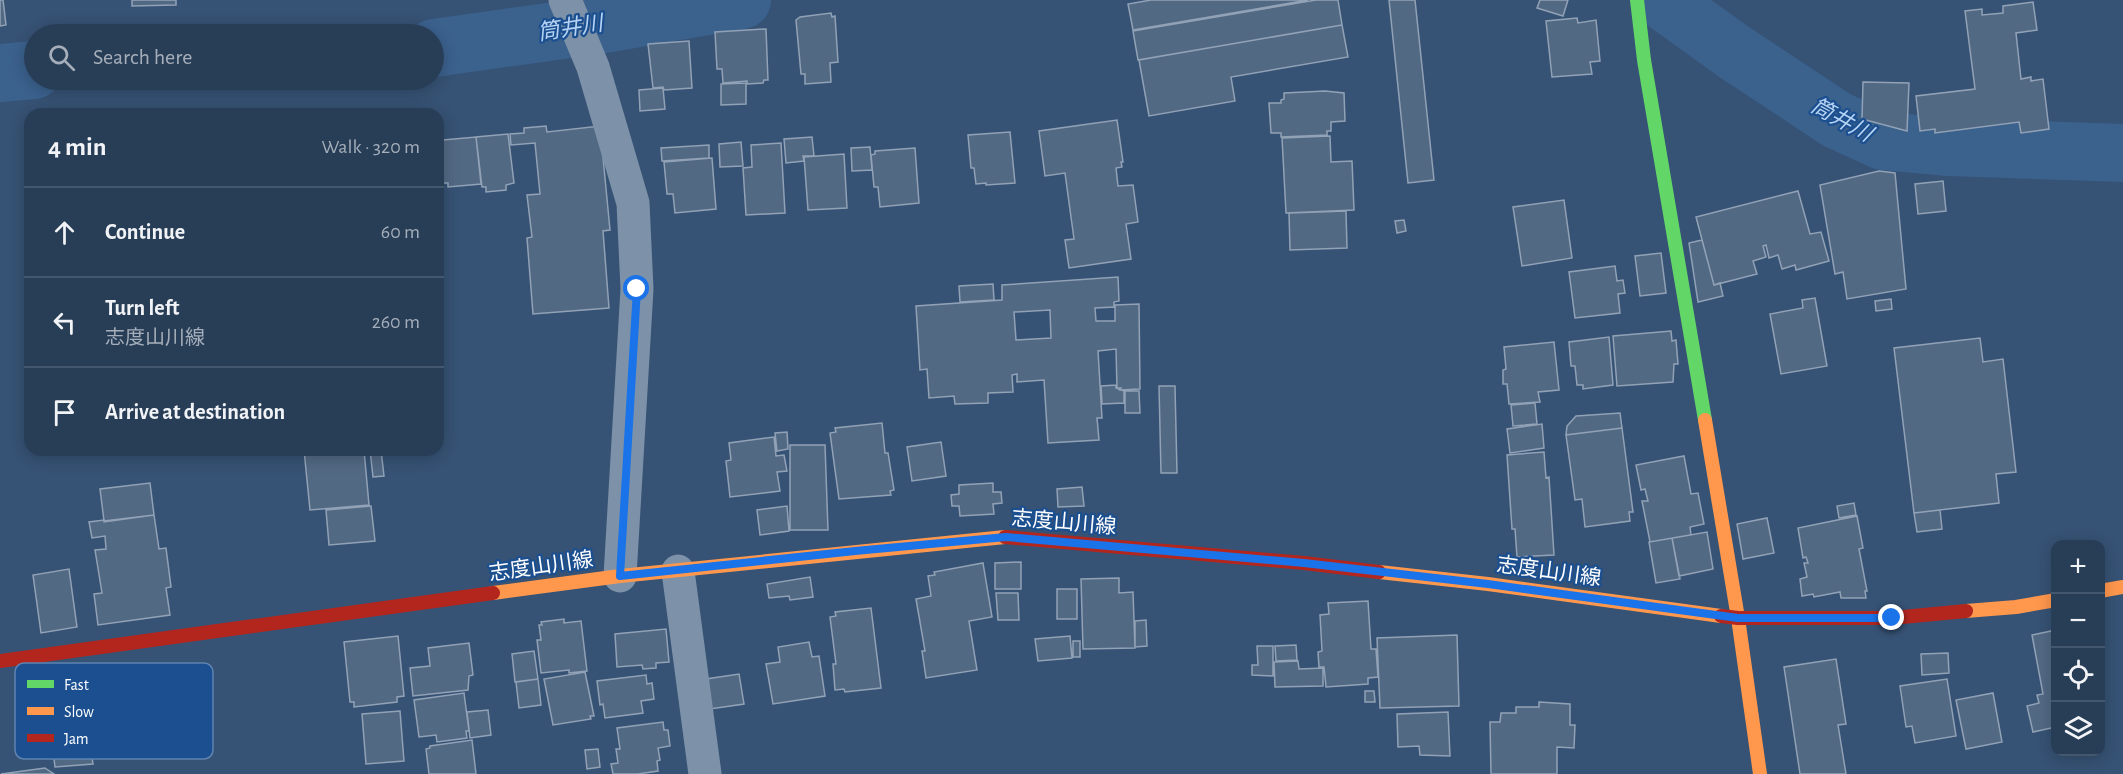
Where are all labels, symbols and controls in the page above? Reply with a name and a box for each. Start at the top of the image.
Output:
water label: 筒井川 [536,11,606,44]
search box [24,24,444,90]
icon: search [45,41,78,74]
text: Search here [93,46,192,68]
water label: 筒井川 [1807,93,1878,146]
text: 4 min [48,134,107,160]
text: Walk · 320 m [322,137,420,157]
icon: ahead [48,216,81,249]
text: Continue [105,221,185,243]
text: 60 m [381,222,420,242]
route start [623,275,649,301]
text: Turn left [105,297,179,319]
icon: left [48,306,81,339]
text: 260 m [372,312,420,332]
text: 志度山川線 [105,328,205,348]
icon: arrive [48,396,81,429]
text: Arrive at destination [105,401,285,423]
street label: 志度山川線 [1011,506,1117,538]
map controls [2051,540,2105,756]
button: + [2051,540,2105,594]
street label: 志度山川線 [487,548,595,584]
street label: 志度山川線 [1495,553,1603,589]
button: − [2051,594,2105,648]
route end [1878,604,1904,630]
button: locate [2051,648,2105,702]
legend [15,663,213,759]
text: Fast [64,677,89,693]
button: layers [2051,702,2105,756]
text: Slow [64,704,94,720]
text: Jam [64,731,89,747]

